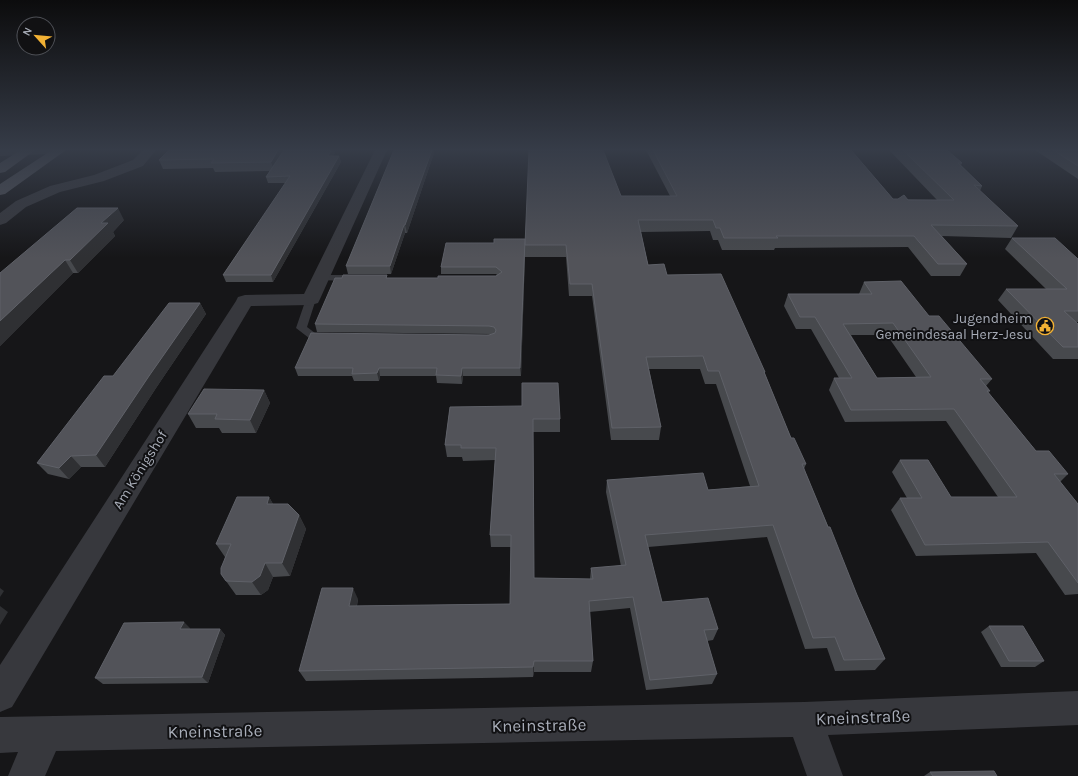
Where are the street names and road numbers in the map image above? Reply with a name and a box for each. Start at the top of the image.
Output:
street label: Am Königshof [109,427,171,512]
street label: Kneinstraße [815,705,911,729]
street label: Kneinstraße [492,714,586,736]
street label: Kneinstraße [168,720,262,742]

